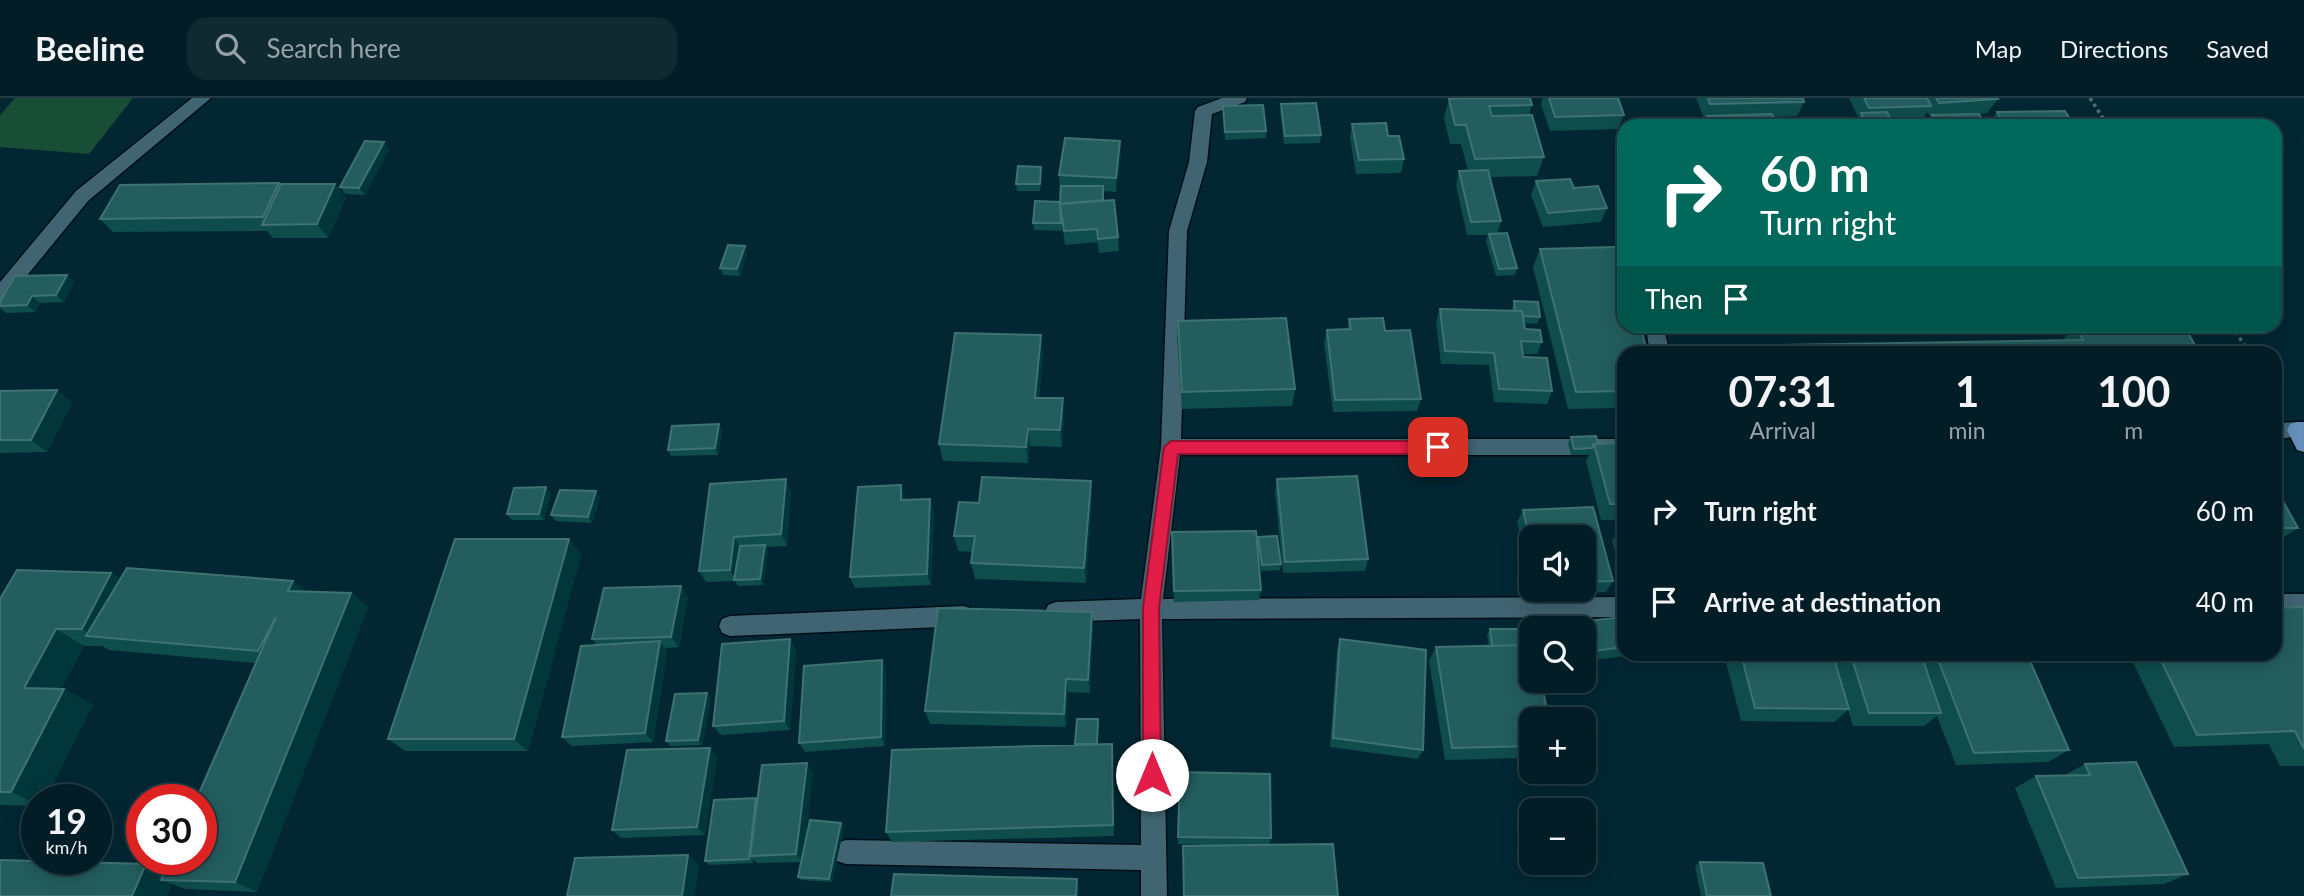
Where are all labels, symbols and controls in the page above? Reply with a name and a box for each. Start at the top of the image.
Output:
search box [187,17,677,80]
text: Beeline [35,28,145,68]
icon: search [211,29,249,67]
text: Search here [267,32,401,64]
text: Map [1975,34,2022,63]
text: Directions [2060,34,2168,63]
text: Saved [2206,34,2269,63]
text: 60 m [1760,144,1870,202]
icon: right [1645,147,1736,238]
text: Turn right [1760,203,1896,242]
icon: arrive [1717,280,1755,318]
text: Then [1645,283,1703,315]
text: 07:31 [1729,366,1837,416]
text: 1 [1955,366,1979,416]
text: 100 [2097,366,2170,416]
text: Arrival [1750,416,1816,444]
text: min [1948,416,1986,444]
text: m [2124,416,2143,444]
pin [1408,417,1468,477]
icon: arrive [1419,428,1457,466]
icon: right [1645,492,1683,530]
text: Turn right [1704,495,1817,527]
text: 60 m [2196,495,2254,527]
map controls [1519,525,1596,875]
button: sound [1519,525,1596,602]
icon: arrive [1645,583,1683,621]
text: Arrive at destination [1704,586,1941,618]
text: 40 m [2196,586,2254,618]
button: search [1519,616,1596,693]
button: + [1519,707,1596,784]
position arrow [1115,738,1189,812]
speed limit sign: 30 [126,784,217,875]
button: − [1519,798,1596,875]
text: 19 [46,799,87,841]
text: km/h [45,836,88,858]

